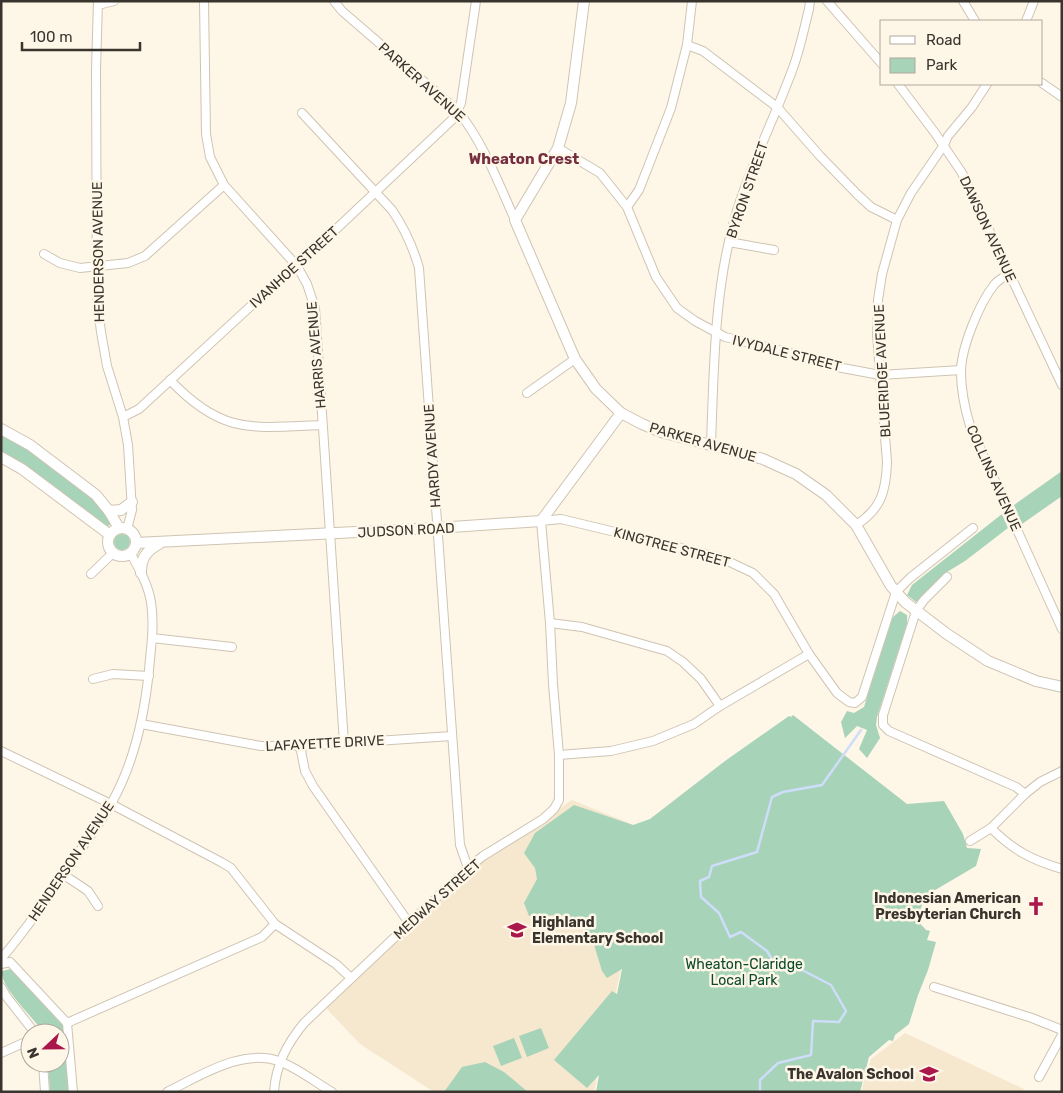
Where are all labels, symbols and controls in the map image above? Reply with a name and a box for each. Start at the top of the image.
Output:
scale bar [22,20,140,52]
legend [880,20,1043,85]
text: 100 m [30,28,72,46]
text: Road [926,31,962,49]
street label: PARKER AVENUE [375,39,468,126]
text: Park [926,56,957,74]
street label: BYRON STREET [723,140,772,241]
district label: Wheaton Crest [469,150,579,168]
street label: DAWSON AVENUE [956,174,1020,285]
street label: HENDERSON AVENUE [89,181,108,323]
street label: IVANHOE STREET [246,223,342,312]
street label: HARRIS AVENUE [303,301,330,409]
street label: BLUERIDGE AVENUE [871,304,894,438]
street label: IVYDALE STREET [731,332,843,375]
street label: HARDY AVENUE [420,404,445,508]
street label: PARKER AVENUE [647,419,758,466]
street label: COLLINS AVENUE [963,423,1025,534]
street label: JUDSON ROAD [357,519,455,542]
street label: KINGTREE STREET [612,524,732,571]
street label: LAFAYETTE DRIVE [265,732,385,755]
street label: HENDERSON AVENUE [25,798,118,924]
street label: MEDWAY STREET [390,856,484,943]
place label: Indonesian American Presbyterian Church [874,890,1021,923]
church icon: Indonesian American Presbyterian Church [1025,895,1047,917]
place label: Highland Elementary School [532,914,663,947]
school or university icon: Highland Elementary School [506,919,528,941]
park label: Wheaton-Claridge Local Park [685,956,803,989]
north arrow [20,1023,70,1073]
text: N [24,1045,43,1061]
school or university icon: The Avalon School [918,1063,940,1085]
place label: The Avalon School [787,1066,914,1083]

